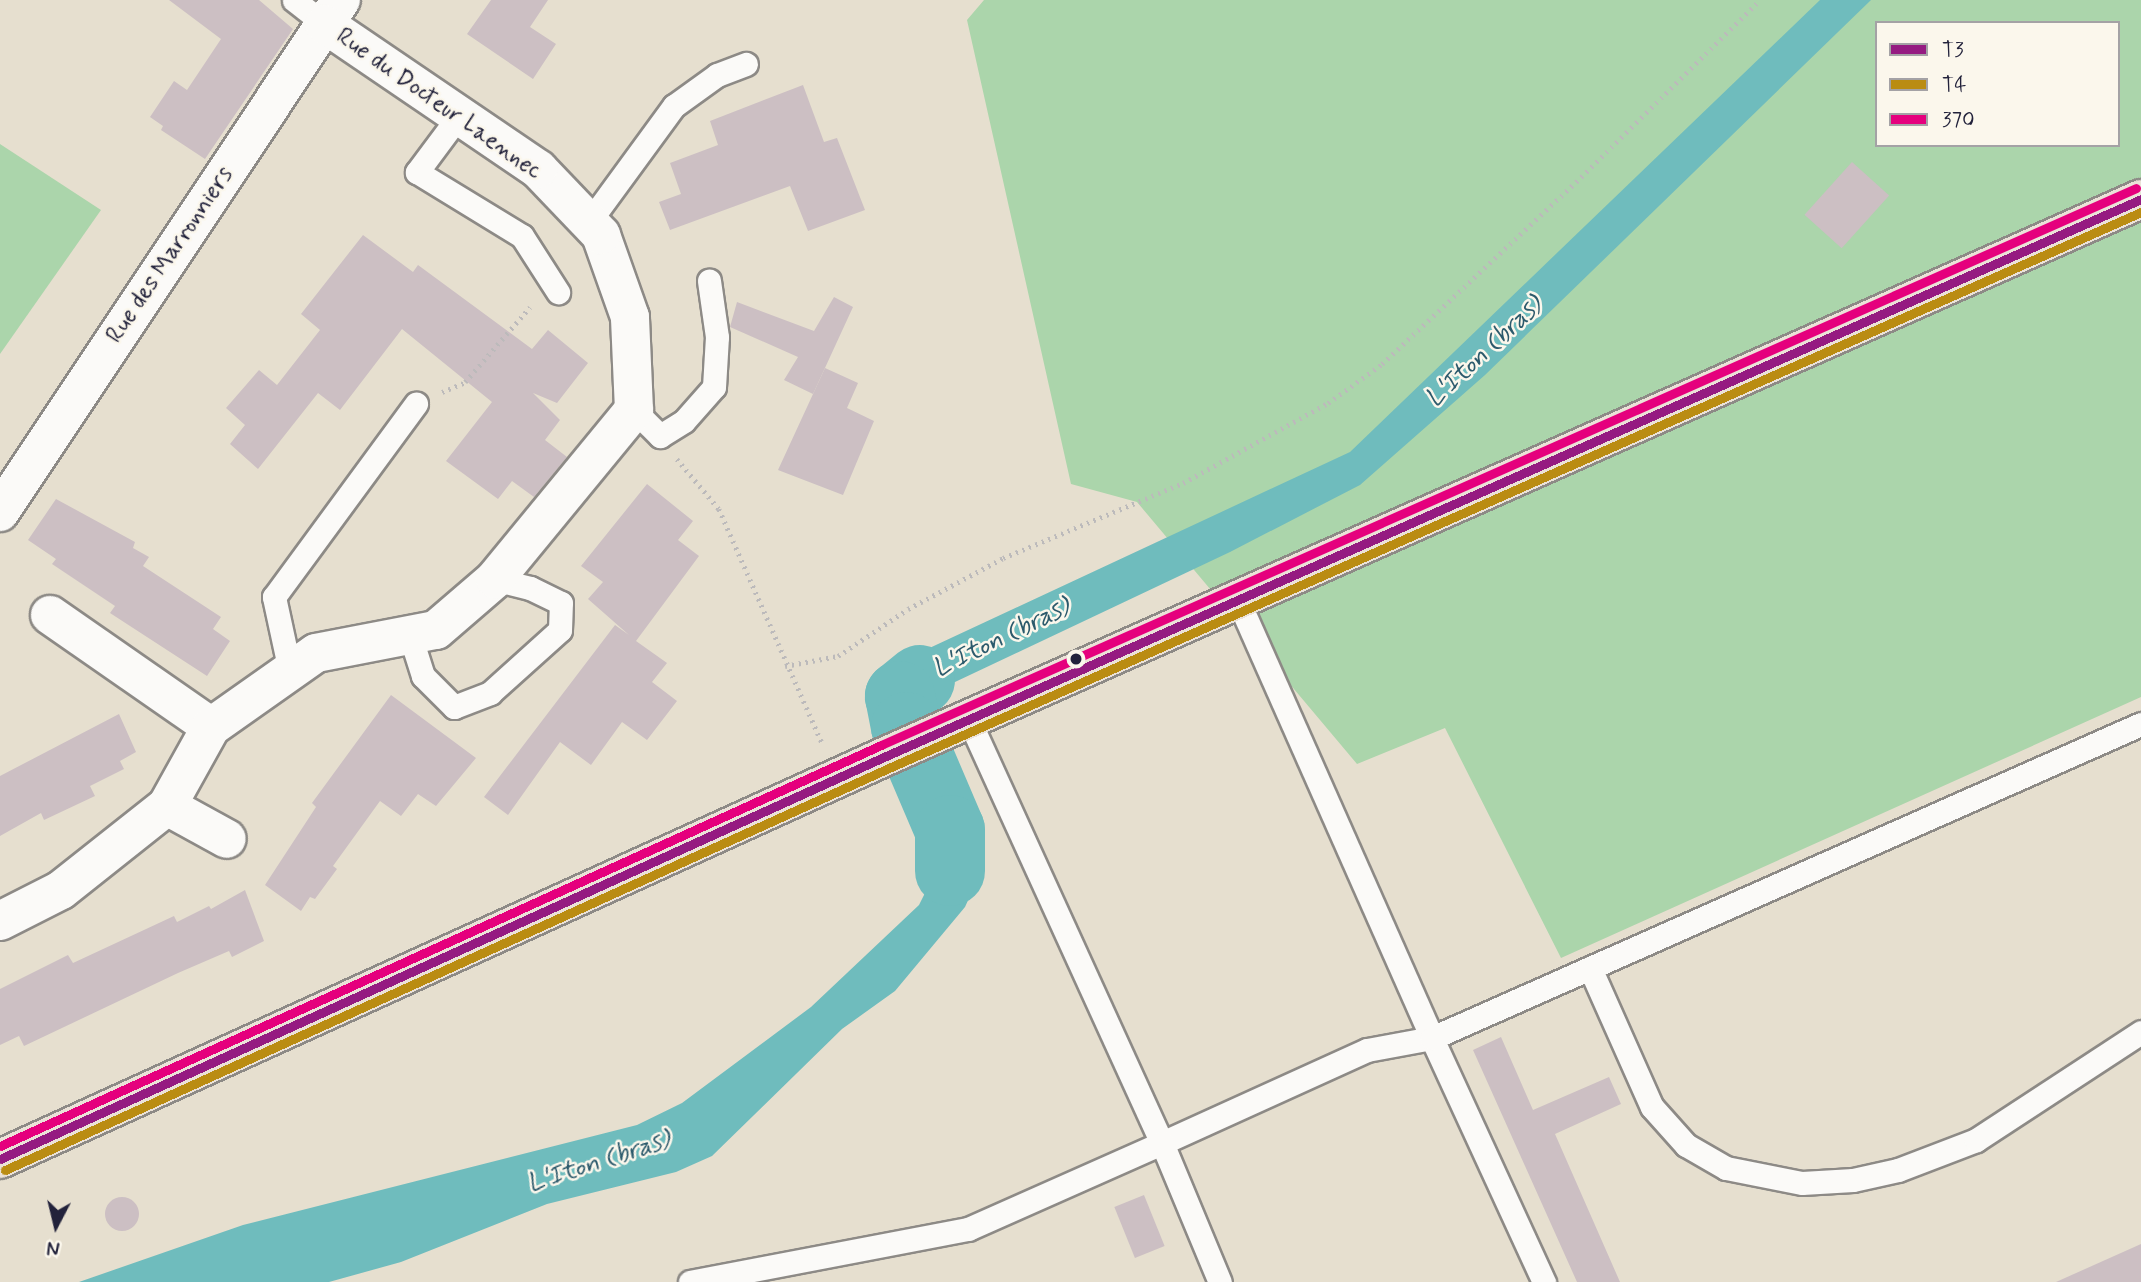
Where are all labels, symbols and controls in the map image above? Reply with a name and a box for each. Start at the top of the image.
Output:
legend [1875,21,2120,147]
street label: Rue du Docteur Laennec [331,22,547,186]
text: T3 [1942,36,1964,64]
text: T4 [1942,71,1966,99]
text: 370 [1942,106,1975,134]
street label: Rue des Marronniers [100,161,240,349]
water label: L'Iton (bras) [1420,291,1550,415]
water label: L'Iton (bras) [928,592,1076,686]
unlabelled marker [1069,652,1083,666]
water label: L'Iton (bras) [524,1125,674,1201]
north arrow [21,1191,91,1261]
text: N [46,1234,61,1261]

